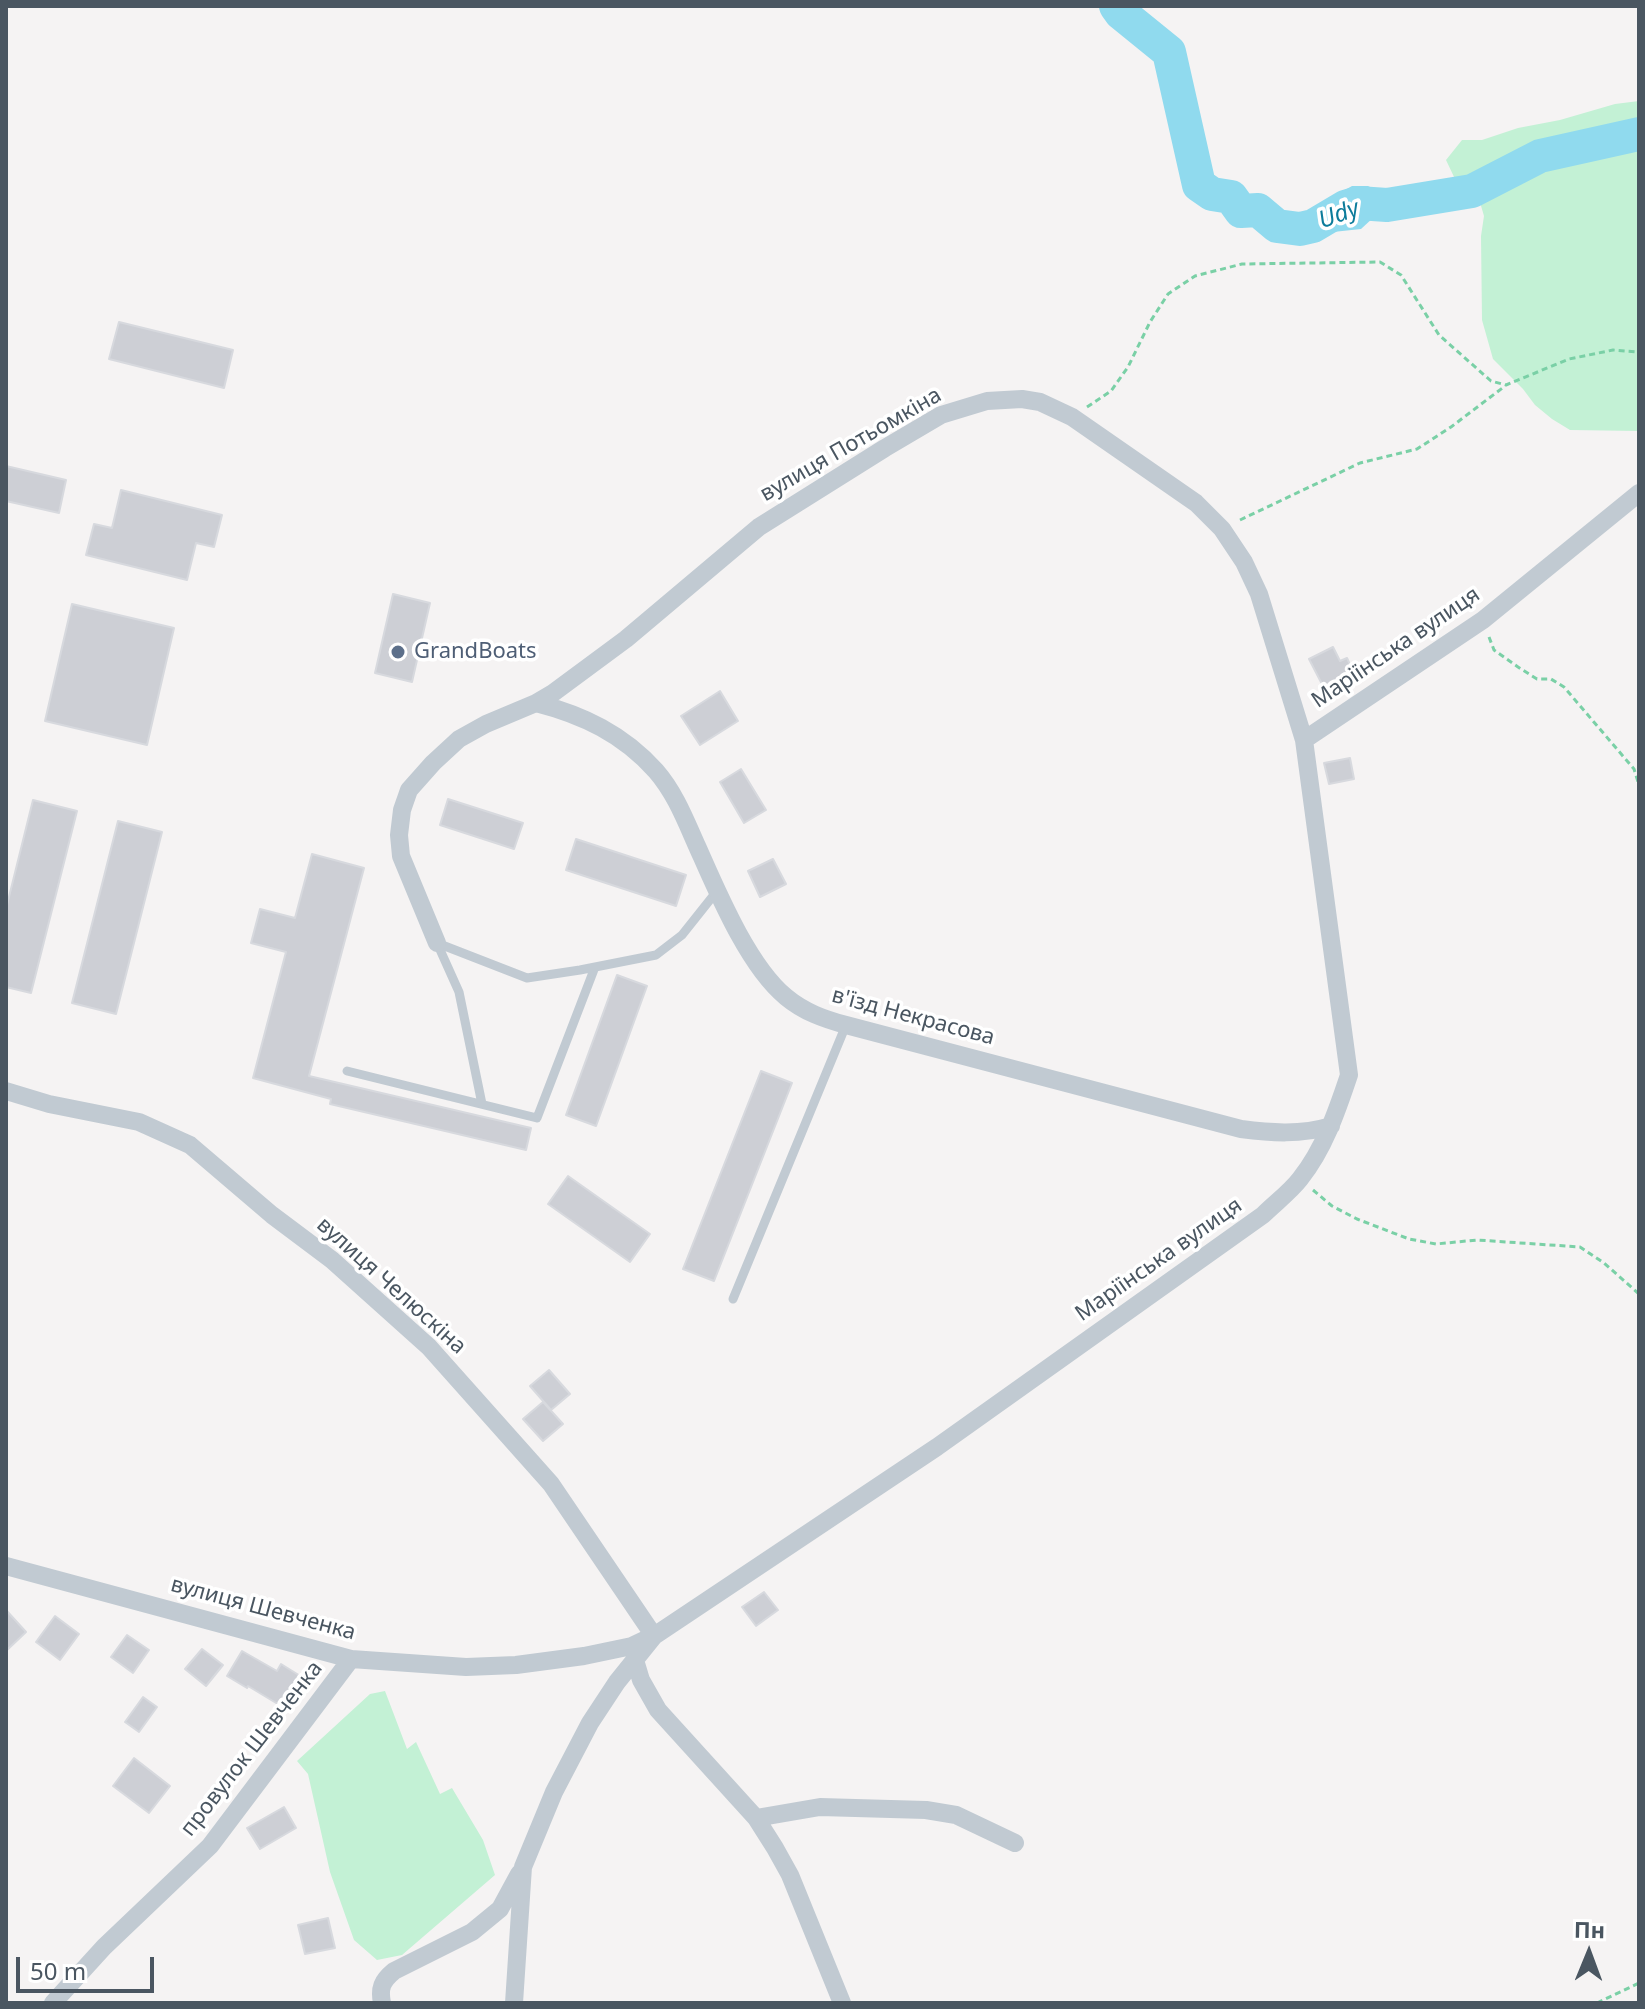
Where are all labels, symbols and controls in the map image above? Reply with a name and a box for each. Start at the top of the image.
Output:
water label: Udy [1315,194,1363,236]
street label: вулиця Потьомкіна [756,382,946,508]
street label: Маріїнська вулиця [1307,582,1485,714]
place label: GrandBoats [414,639,537,665]
marker: GrandBoats [389,643,407,661]
street label: в'їзд Некрасова [829,983,997,1051]
street label: Маріїнська вулиця [1071,1193,1247,1327]
street label: вулиця Челюскіна [311,1212,471,1360]
street label: вулиця Шевченка [168,1572,358,1646]
street label: провулок Шевченка [175,1656,329,1842]
north arrow [1549,1913,1629,1993]
text: Пн [1574,1914,1605,1944]
scale bar [20,1941,158,1991]
text: 50 m [30,1954,86,1987]

